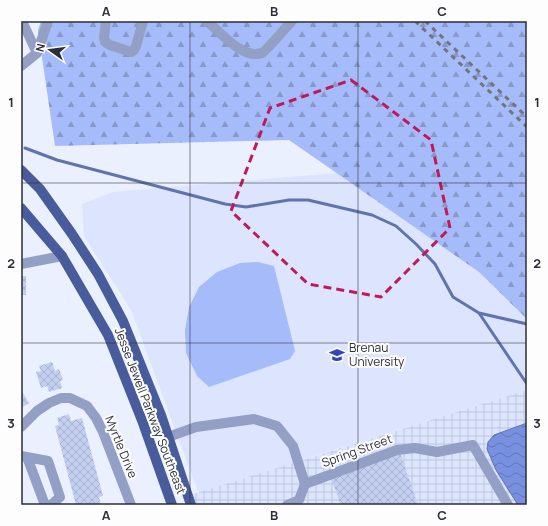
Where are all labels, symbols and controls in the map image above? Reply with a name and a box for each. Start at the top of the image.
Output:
text: A [102,2,111,20]
text: B [270,2,278,20]
text: C [437,2,447,20]
north arrow [30,30,70,70]
text: N [32,42,48,53]
text: 1 [8,93,14,111]
text: 1 [534,93,540,111]
text: 2 [7,254,15,272]
text: 2 [533,254,541,272]
street label: Jesse Jewell Parkway Southeast [111,325,190,497]
place label: Brenau University [349,339,405,370]
school or university icon: Brenau University [328,346,346,364]
street label: Myrtle Drive [101,413,142,481]
text: 3 [7,414,15,432]
text: 3 [533,414,541,432]
street label: Spring Street [319,430,394,471]
text: A [102,506,111,524]
text: B [270,506,278,524]
text: C [437,506,447,524]

